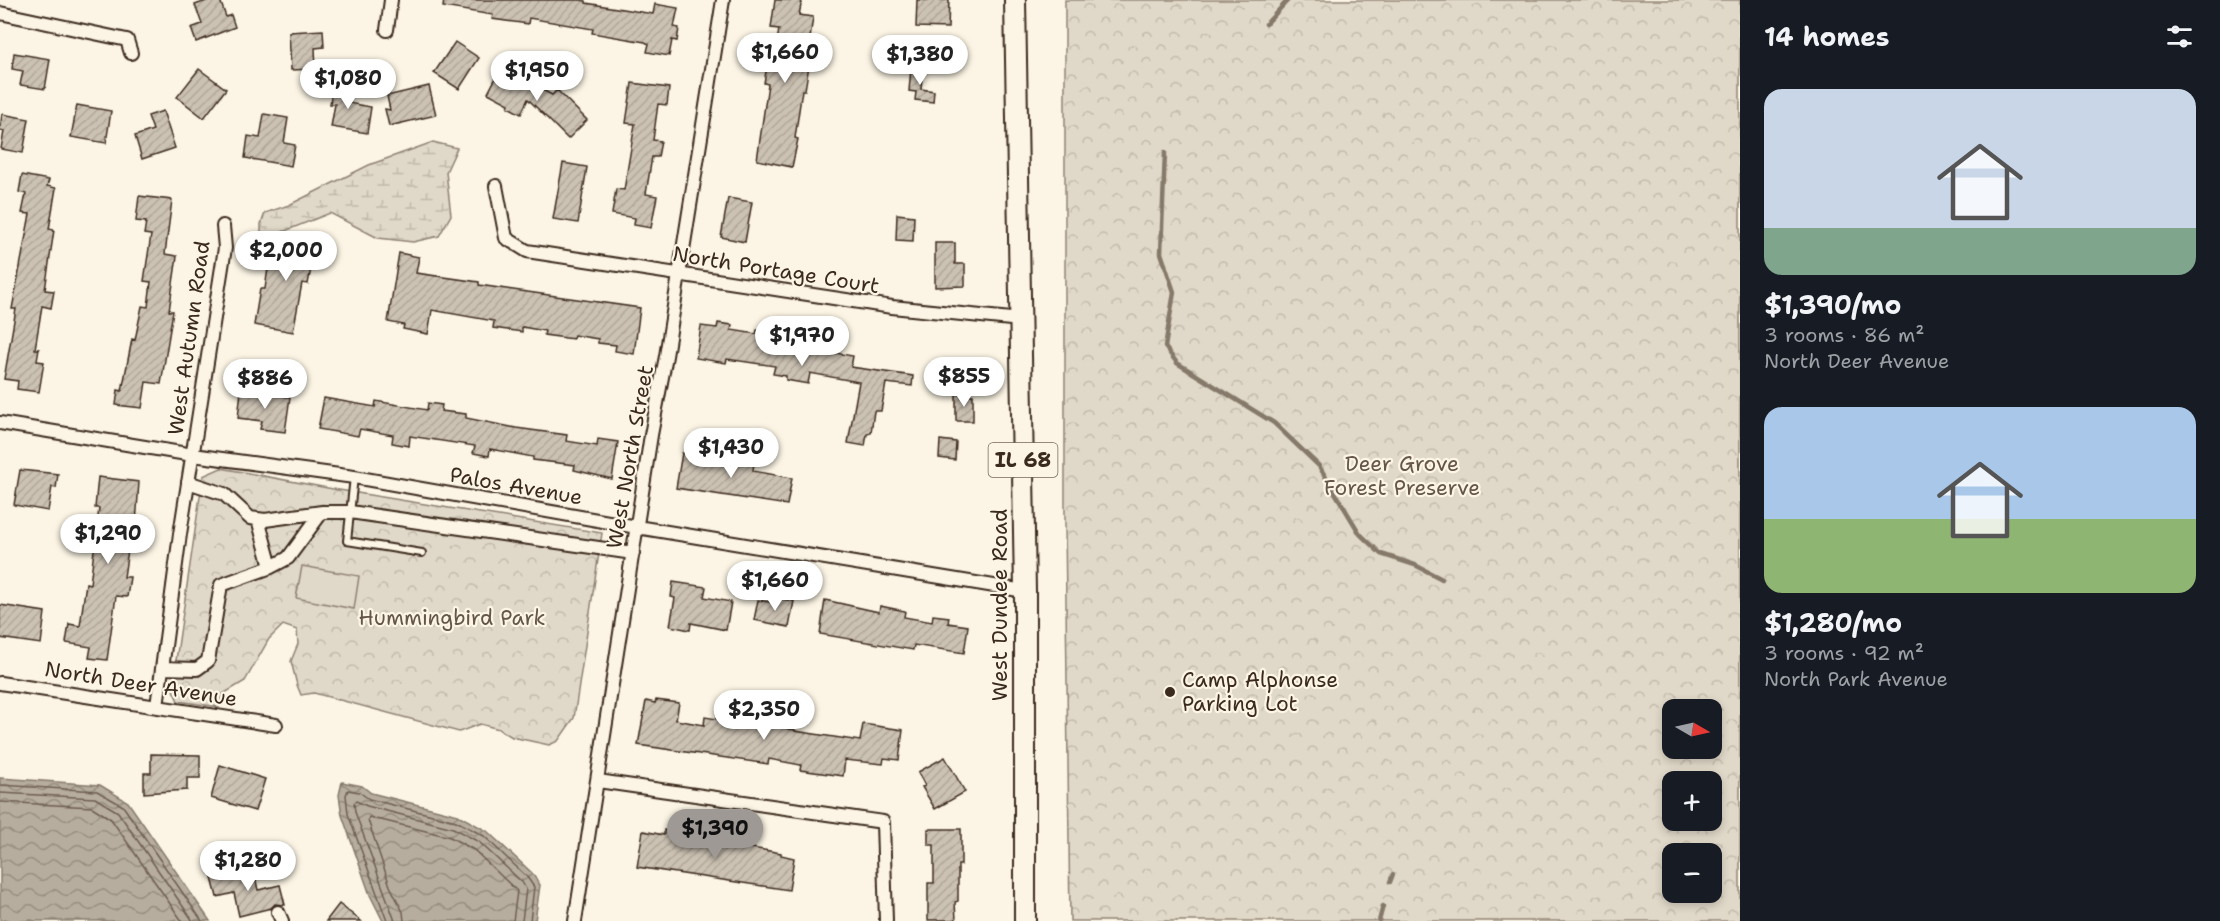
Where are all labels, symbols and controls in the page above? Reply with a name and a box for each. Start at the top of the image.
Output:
text: 14 homes [1764,19,1890,54]
icon: filters [2163,20,2196,53]
pin: $1,660 [736,33,834,84]
pin: $1,380 [871,35,969,86]
text: $1,660 [751,39,819,65]
text: $1,380 [886,41,954,67]
pin: $1,950 [488,51,586,102]
text: $1,950 [505,57,569,83]
pin: $1,080 [299,59,397,110]
text: $1,080 [314,65,382,91]
icon: home [1926,128,2034,236]
pin: $2,000 [237,231,335,282]
text: $2,000 [249,237,323,263]
street label: West Autumn Road [161,239,217,437]
street label: North Portage Court [671,240,881,300]
text: $1,390/mo [1764,287,1901,322]
pin: $1,970 [753,316,851,367]
text: $1,970 [769,322,835,348]
text: 3 rooms · 86 m² [1764,322,1924,348]
text: North Deer Avenue [1764,348,1949,374]
pin: $855 [928,357,1000,408]
pin: $886 [229,359,301,410]
street label: West North Street [600,363,660,551]
text: $855 [938,363,990,389]
text: $886 [237,365,293,391]
pin: $1,430 [682,428,780,479]
text: $1,430 [698,434,764,460]
road number: IL 68 [988,443,1058,477]
icon: home [1926,446,2034,554]
park label: Deer Grove Forest Preserve [1324,450,1480,502]
street label: Palos Avenue [447,461,585,511]
street label: West Dundee Road [986,509,1014,701]
pin: $1,290 [59,514,157,565]
text: $1,290 [74,520,142,546]
pin: $1,660 [726,561,824,612]
text: $1,660 [741,567,809,593]
park label: Hummingbird Park [359,604,545,632]
text: $1,280/mo [1764,605,1902,640]
text: 3 rooms · 92 m² [1764,640,1924,666]
street label: North Deer Avenue [43,655,239,713]
place label: Camp Alphonse Parking Lot [1182,666,1338,718]
text: North Park Avenue [1764,666,1948,692]
marker: Camp Alphonse Parking Lot [1163,685,1177,699]
pin: $2,350 [715,690,813,741]
text: $2,350 [728,696,800,722]
north arrow [1662,699,1722,759]
map controls [1662,699,1722,903]
button: + [1662,771,1722,831]
pin: $1,390 [666,809,764,860]
text: $1,390 [681,815,749,841]
pin: $1,280 [199,841,297,892]
button: − [1662,843,1722,903]
text: $1,280 [214,847,282,873]

